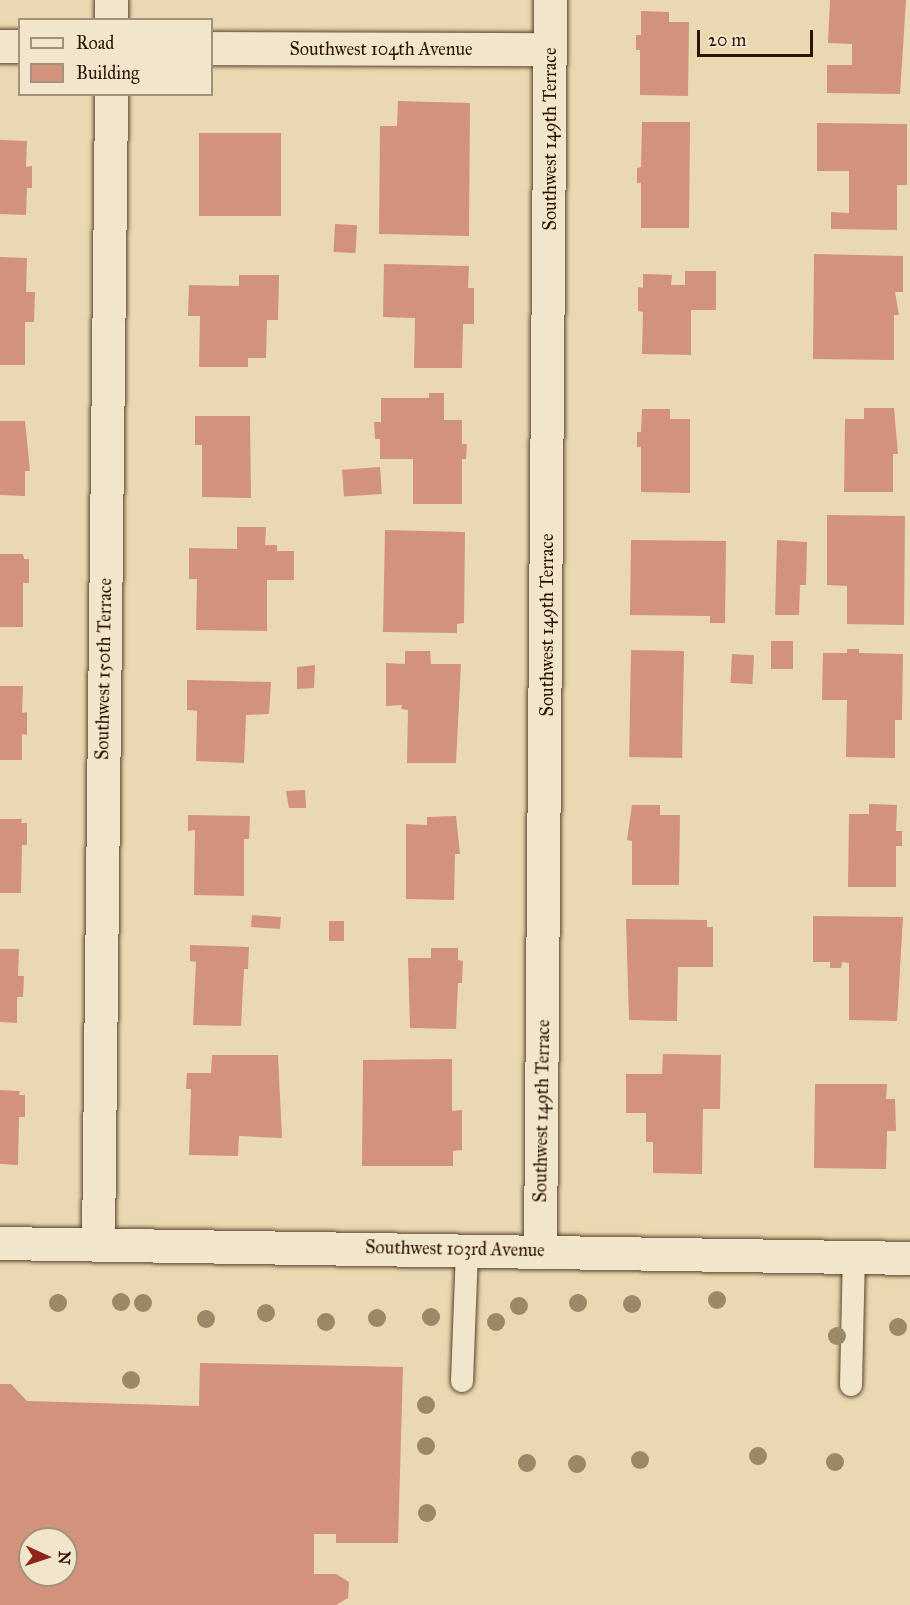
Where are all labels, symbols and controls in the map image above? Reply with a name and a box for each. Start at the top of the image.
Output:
legend [18,18,213,96]
scale bar [700,18,816,56]
text: 20 m [708,29,746,51]
text: Road [76,32,114,54]
street label: Southwest 104th Avenue [289,38,473,60]
street label: Southwest 149th Terrace [539,48,561,230]
text: Building [76,62,139,84]
street label: Southwest 149th Terrace [536,534,558,716]
street label: Southwest 150th Terrace [92,578,116,760]
street label: Southwest 149th Terrace [530,1019,554,1203]
street label: Southwest 103rd Avenue [365,1237,545,1261]
north arrow [18,1527,78,1587]
text: N [55,1551,74,1565]

